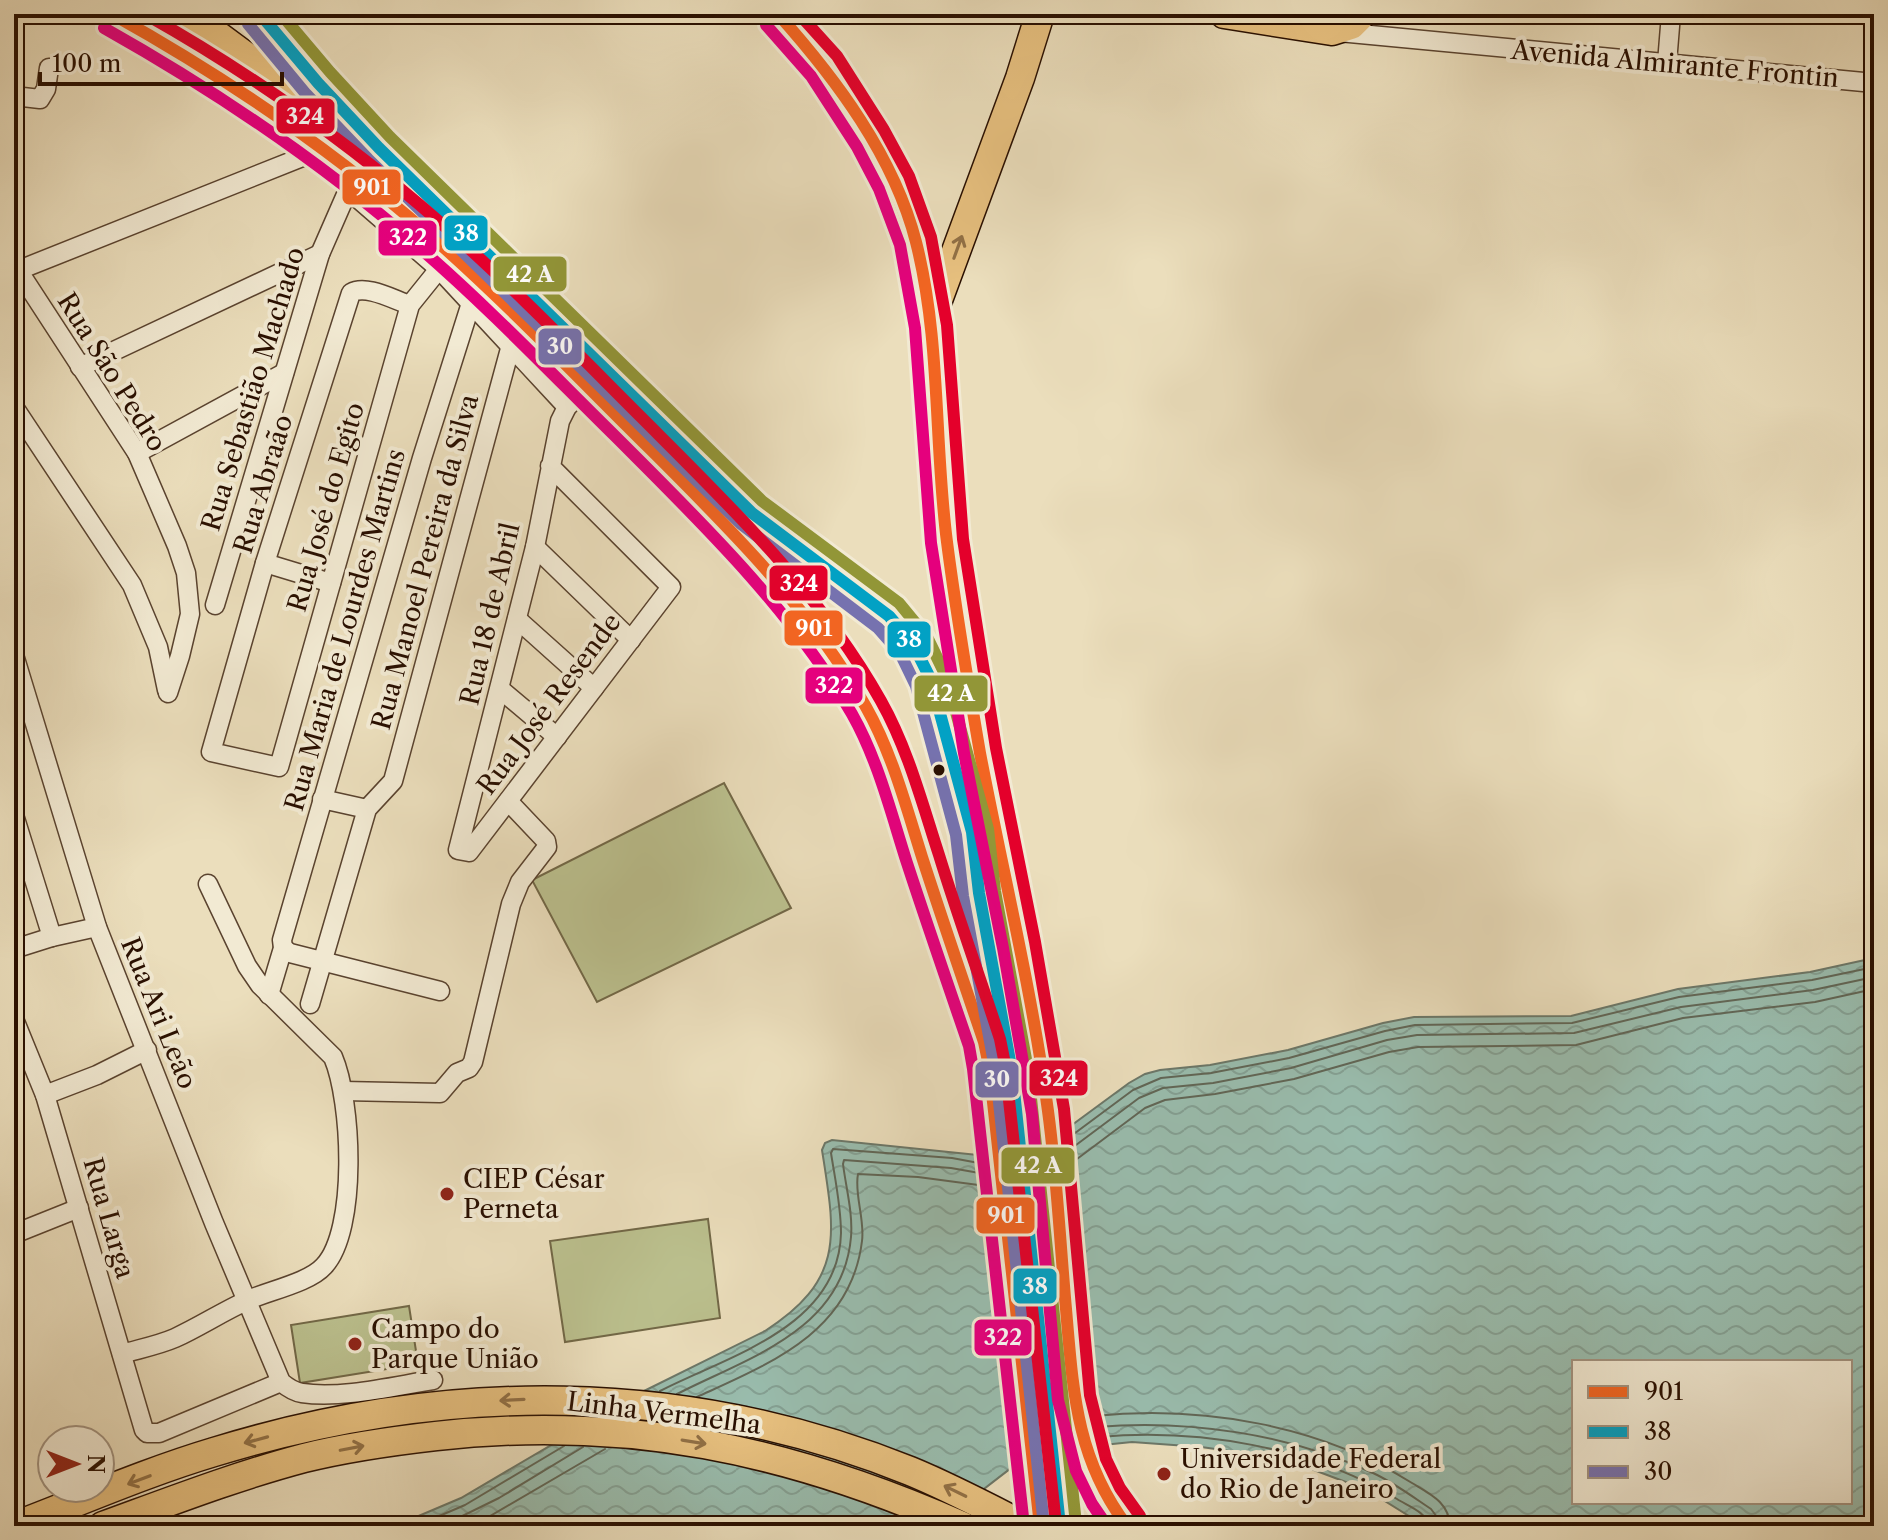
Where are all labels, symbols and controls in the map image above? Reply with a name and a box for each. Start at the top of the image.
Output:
street label: Avenida Almirante Frontin [1509,34,1840,94]
scale bar [40,36,282,86]
text: 100 m [52,49,121,78]
line badge: 324 [275,97,336,135]
text: 324 [286,103,324,130]
line badge: 901 [341,168,402,206]
text: 901 [353,174,391,201]
line badge: 38 [443,214,489,252]
line badge: 322 [377,219,438,257]
text: 38 [453,220,479,247]
text: 322 [389,224,427,251]
one-way arrow [952,235,966,260]
street label: Rua Sebastião Machado [195,243,311,535]
line badge: 42 A [492,255,568,293]
text: 42 A [506,261,555,288]
street label: Rua São Pedro [51,287,173,457]
line badge: 30 [537,327,583,366]
text: 30 [547,333,573,360]
street label: Rua Manoel Pereira da Silva [365,390,485,733]
street label: Rua José do Egito [281,399,371,615]
street label: Rua Abraão [227,411,299,557]
street label: Rua Maria de Lourdes Martins [278,445,412,815]
street label: Rua 18 de Abril [453,519,527,708]
line badge: 324 [768,564,829,602]
text: 324 [780,570,818,597]
street label: Rua José Resende [470,607,628,801]
line badge: 901 [783,609,844,647]
text: 901 [795,615,833,642]
line badge: 38 [886,620,932,659]
text: 38 [896,626,922,653]
line badge: 322 [804,666,864,705]
text: 322 [815,672,853,699]
line badge: 42 A [913,674,989,713]
text: 42 A [927,680,976,707]
unlabelled marker [931,762,947,778]
street label: Rua Ari Leão [114,933,204,1093]
line badge: 324 [1028,1059,1089,1097]
line badge: 30 [974,1060,1020,1099]
text: 324 [1040,1065,1078,1092]
text: 30 [984,1066,1010,1093]
line badge: 42 A [1000,1146,1076,1185]
text: 42 A [1014,1152,1063,1179]
street label: Rua Larga [76,1154,142,1282]
place label: CIEP César Perneta [463,1163,605,1225]
marker: CIEP César Perneta [438,1185,456,1203]
line badge: 901 [975,1196,1036,1235]
text: 901 [987,1202,1025,1229]
line badge: 38 [1012,1267,1058,1305]
text: 38 [1022,1273,1048,1300]
place label: Campo do Parque União [371,1313,539,1375]
line badge: 322 [973,1318,1033,1357]
text: 322 [984,1324,1022,1351]
marker: Campo do Parque União [346,1335,364,1353]
legend [1572,1360,1852,1504]
text: 901 [1644,1377,1683,1406]
street label: Linha Vermelha [565,1385,763,1441]
one-way arrow [499,1393,526,1408]
text: 38 [1644,1417,1671,1446]
north arrow [36,1424,116,1504]
one-way arrow [244,1433,270,1448]
one-way arrow [681,1435,706,1450]
one-way arrow [339,1439,364,1454]
place label: Universidade Federal do Rio de Janeiro [1180,1443,1442,1505]
text: N [82,1454,109,1474]
text: 30 [1644,1457,1672,1486]
marker: Universidade Federal do Rio de Janeiro [1155,1465,1173,1483]
one-way arrow [127,1474,152,1488]
one-way arrow [943,1483,967,1498]

